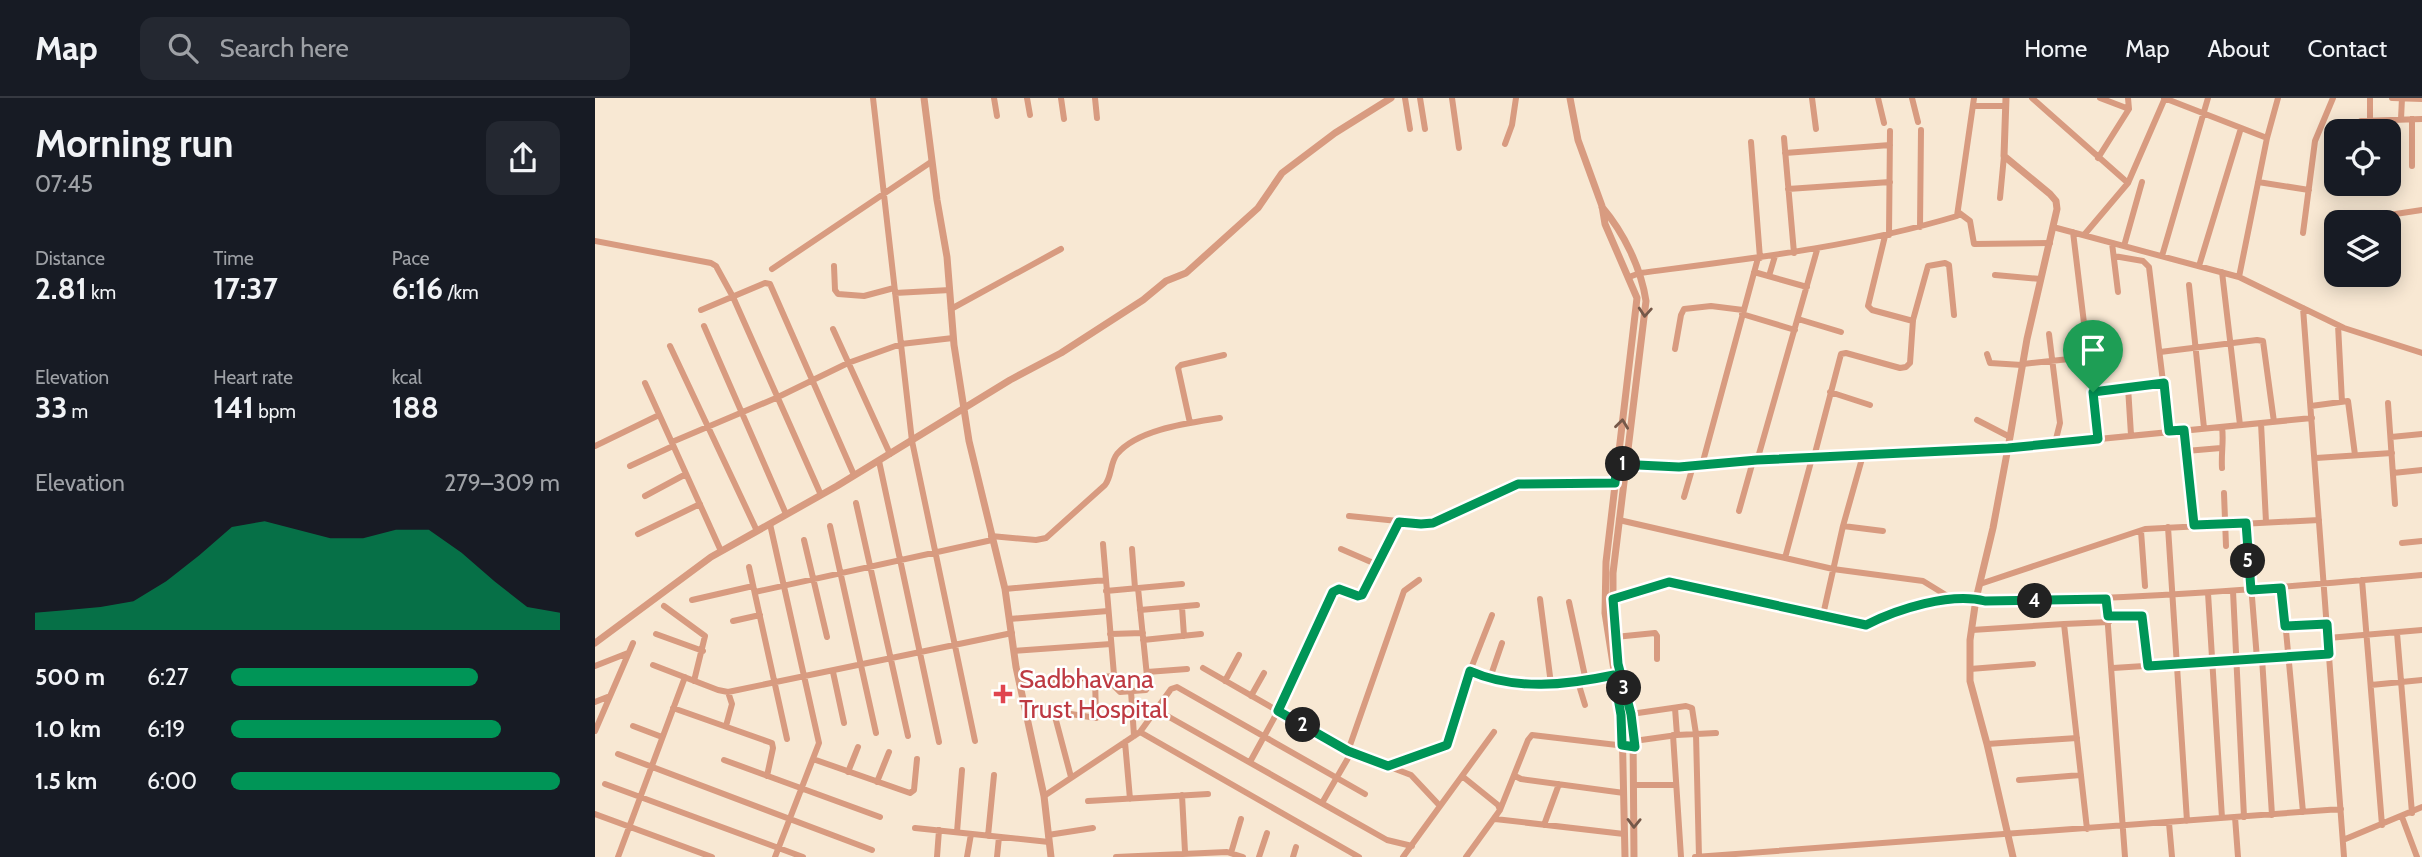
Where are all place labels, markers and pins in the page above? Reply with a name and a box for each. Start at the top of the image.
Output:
pin [2063,320,2123,392]
pin: 1 [1605,446,1641,482]
pin: 5 [2231,544,2265,578]
pin: 4 [2017,584,2053,618]
place label: Sadbhavana Trust Hospital [1019,663,1168,725]
pin: 3 [1607,670,1641,706]
marker: Sadbhavana Trust Hospital [993,684,1013,704]
pin: 2 [1285,708,1321,742]

